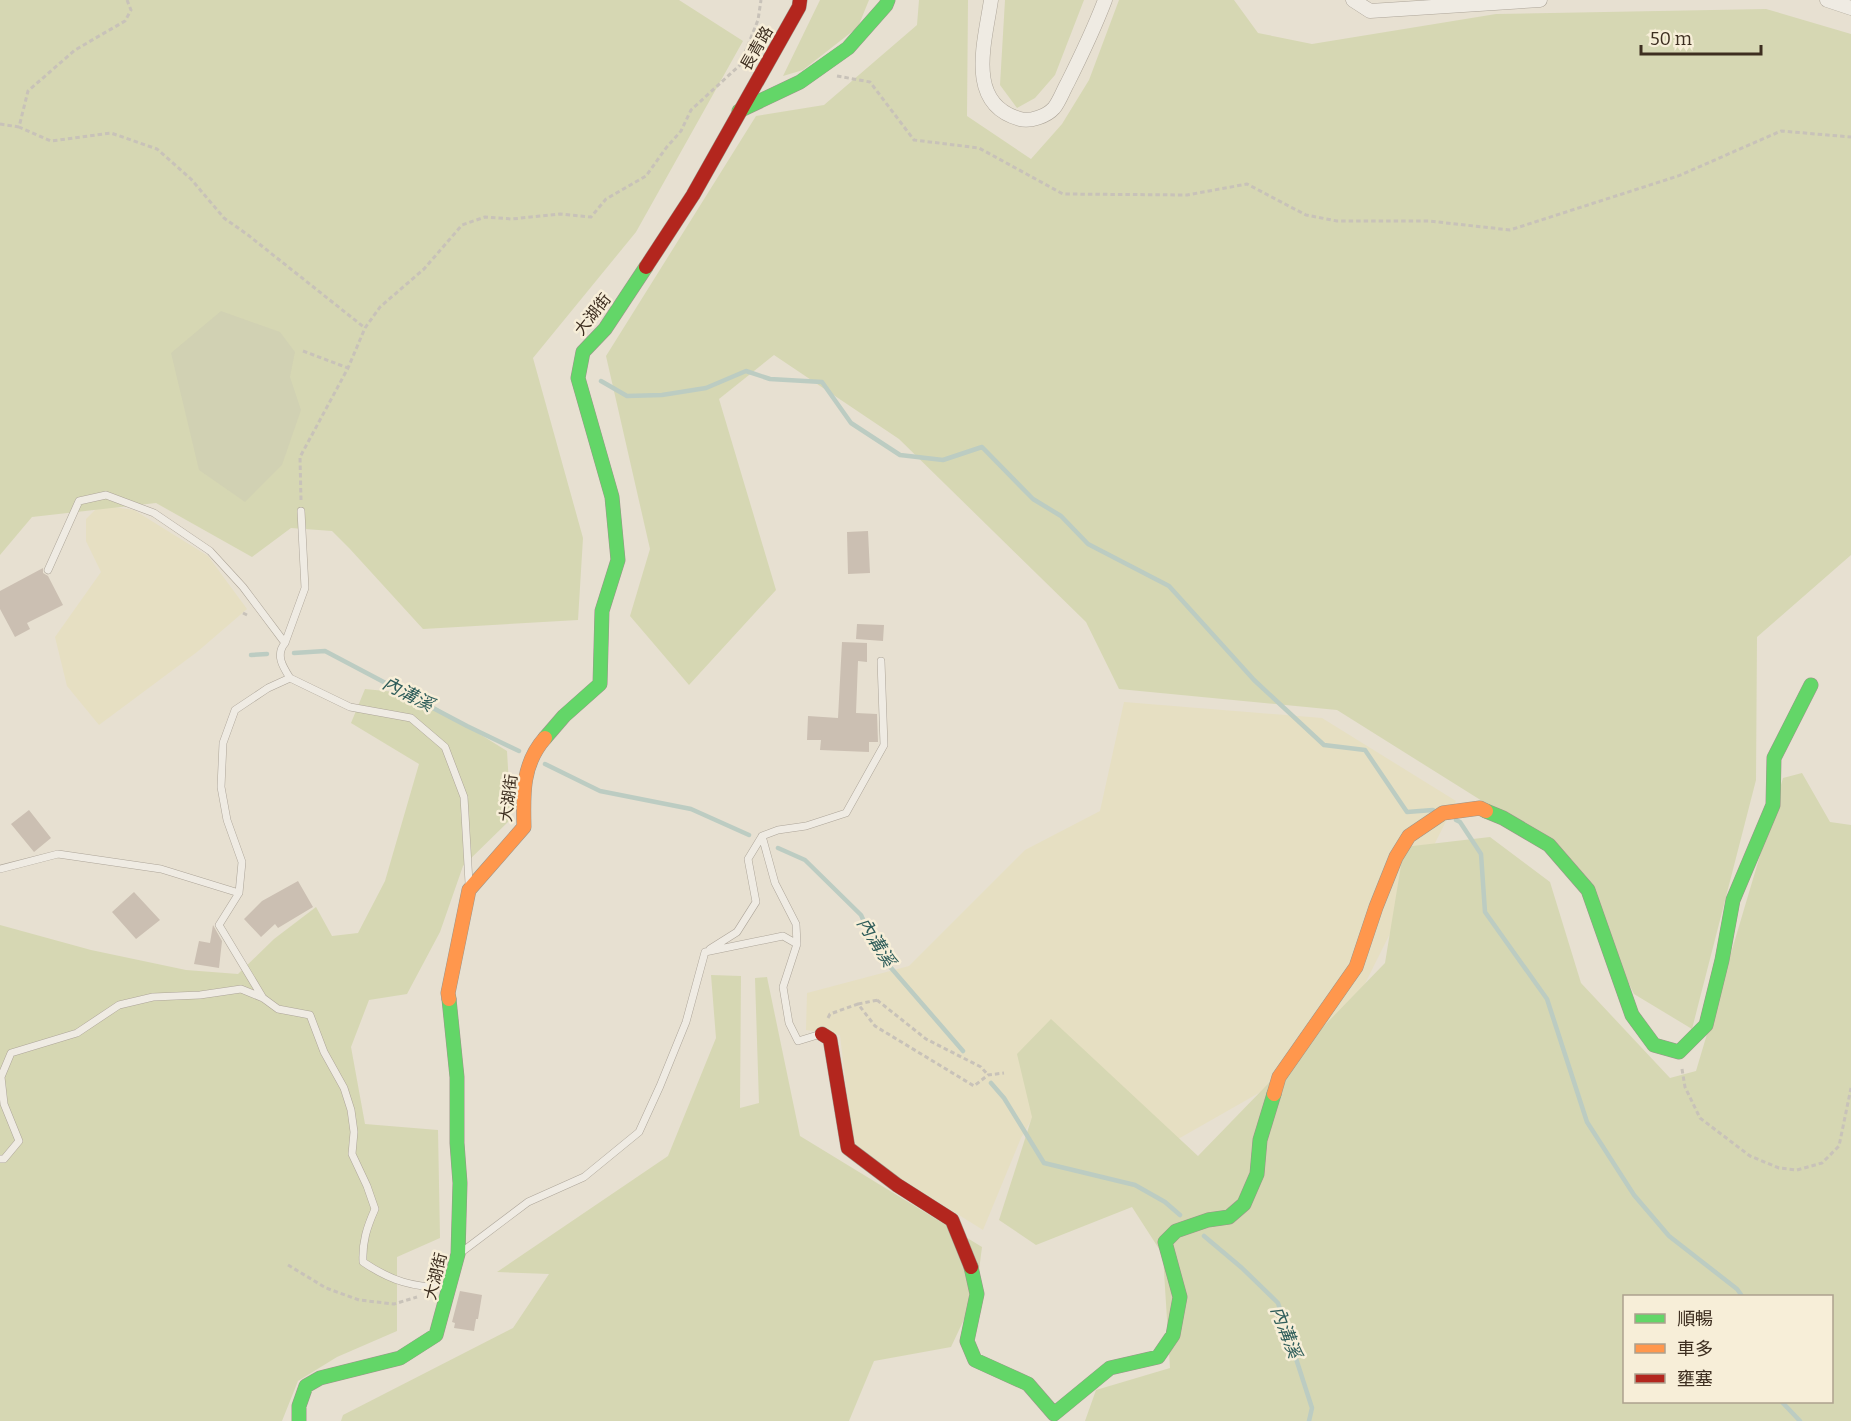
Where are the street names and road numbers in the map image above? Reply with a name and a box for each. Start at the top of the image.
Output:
street label: 長青路 [736,23,777,74]
street label: 大湖街 [570,290,615,339]
street label: 大湖街 [496,773,521,823]
street label: 大湖街 [420,1251,451,1302]

